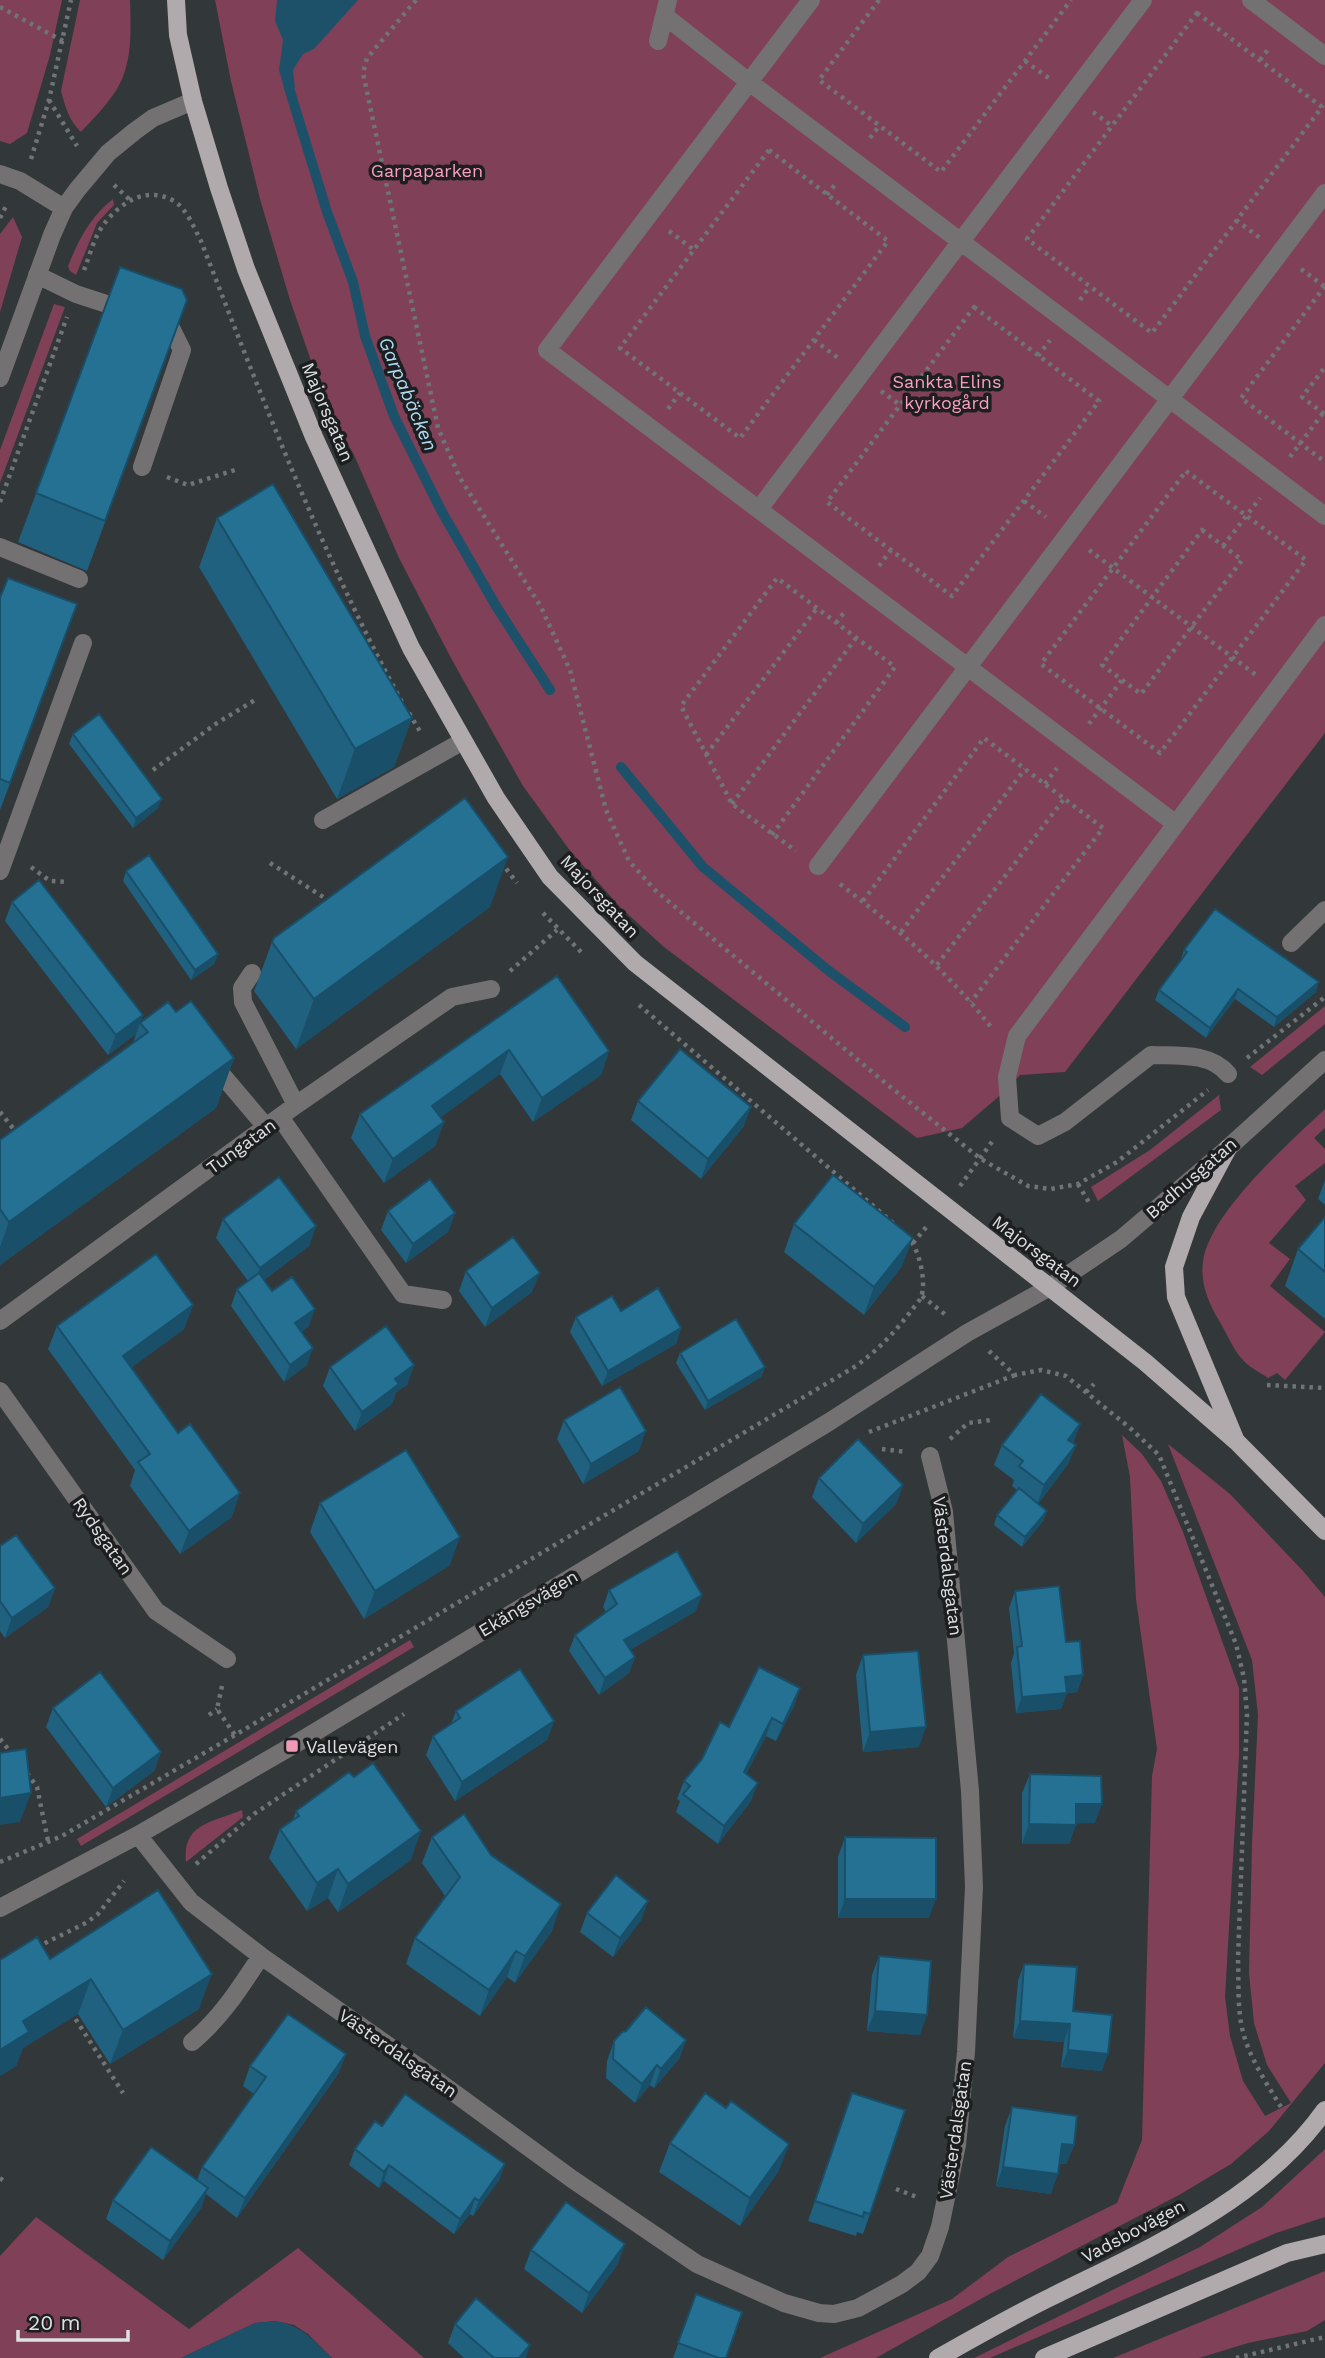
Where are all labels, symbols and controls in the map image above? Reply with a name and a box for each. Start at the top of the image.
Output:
park label: Garpaparken [371,160,483,181]
water label: Garpabäcken [374,333,442,455]
street label: Majorsgatan [298,359,358,465]
park label: Sankta Elins kyrkogård [893,371,1001,413]
street label: Majorsgatan [556,850,644,942]
street label: Tungatan [202,1114,280,1178]
street label: Badhusgatan [1141,1133,1241,1223]
street label: Majorsgatan [988,1211,1086,1291]
street label: Rydsgatan [69,1493,137,1579]
street label: Västerdalsgatan [929,1495,967,1637]
street label: Ekängsvägen [475,1565,581,1641]
place label: Vallevägen [306,1736,398,1757]
marker: Vallevägen [284,1738,300,1754]
street label: Västerdalsgatan [335,2004,461,2102]
street label: Västerdalsgatan [935,2059,975,2201]
street label: Vadsbovägen [1078,2195,1188,2267]
scale bar [18,2298,128,2342]
text: 20 m [28,2310,80,2335]

